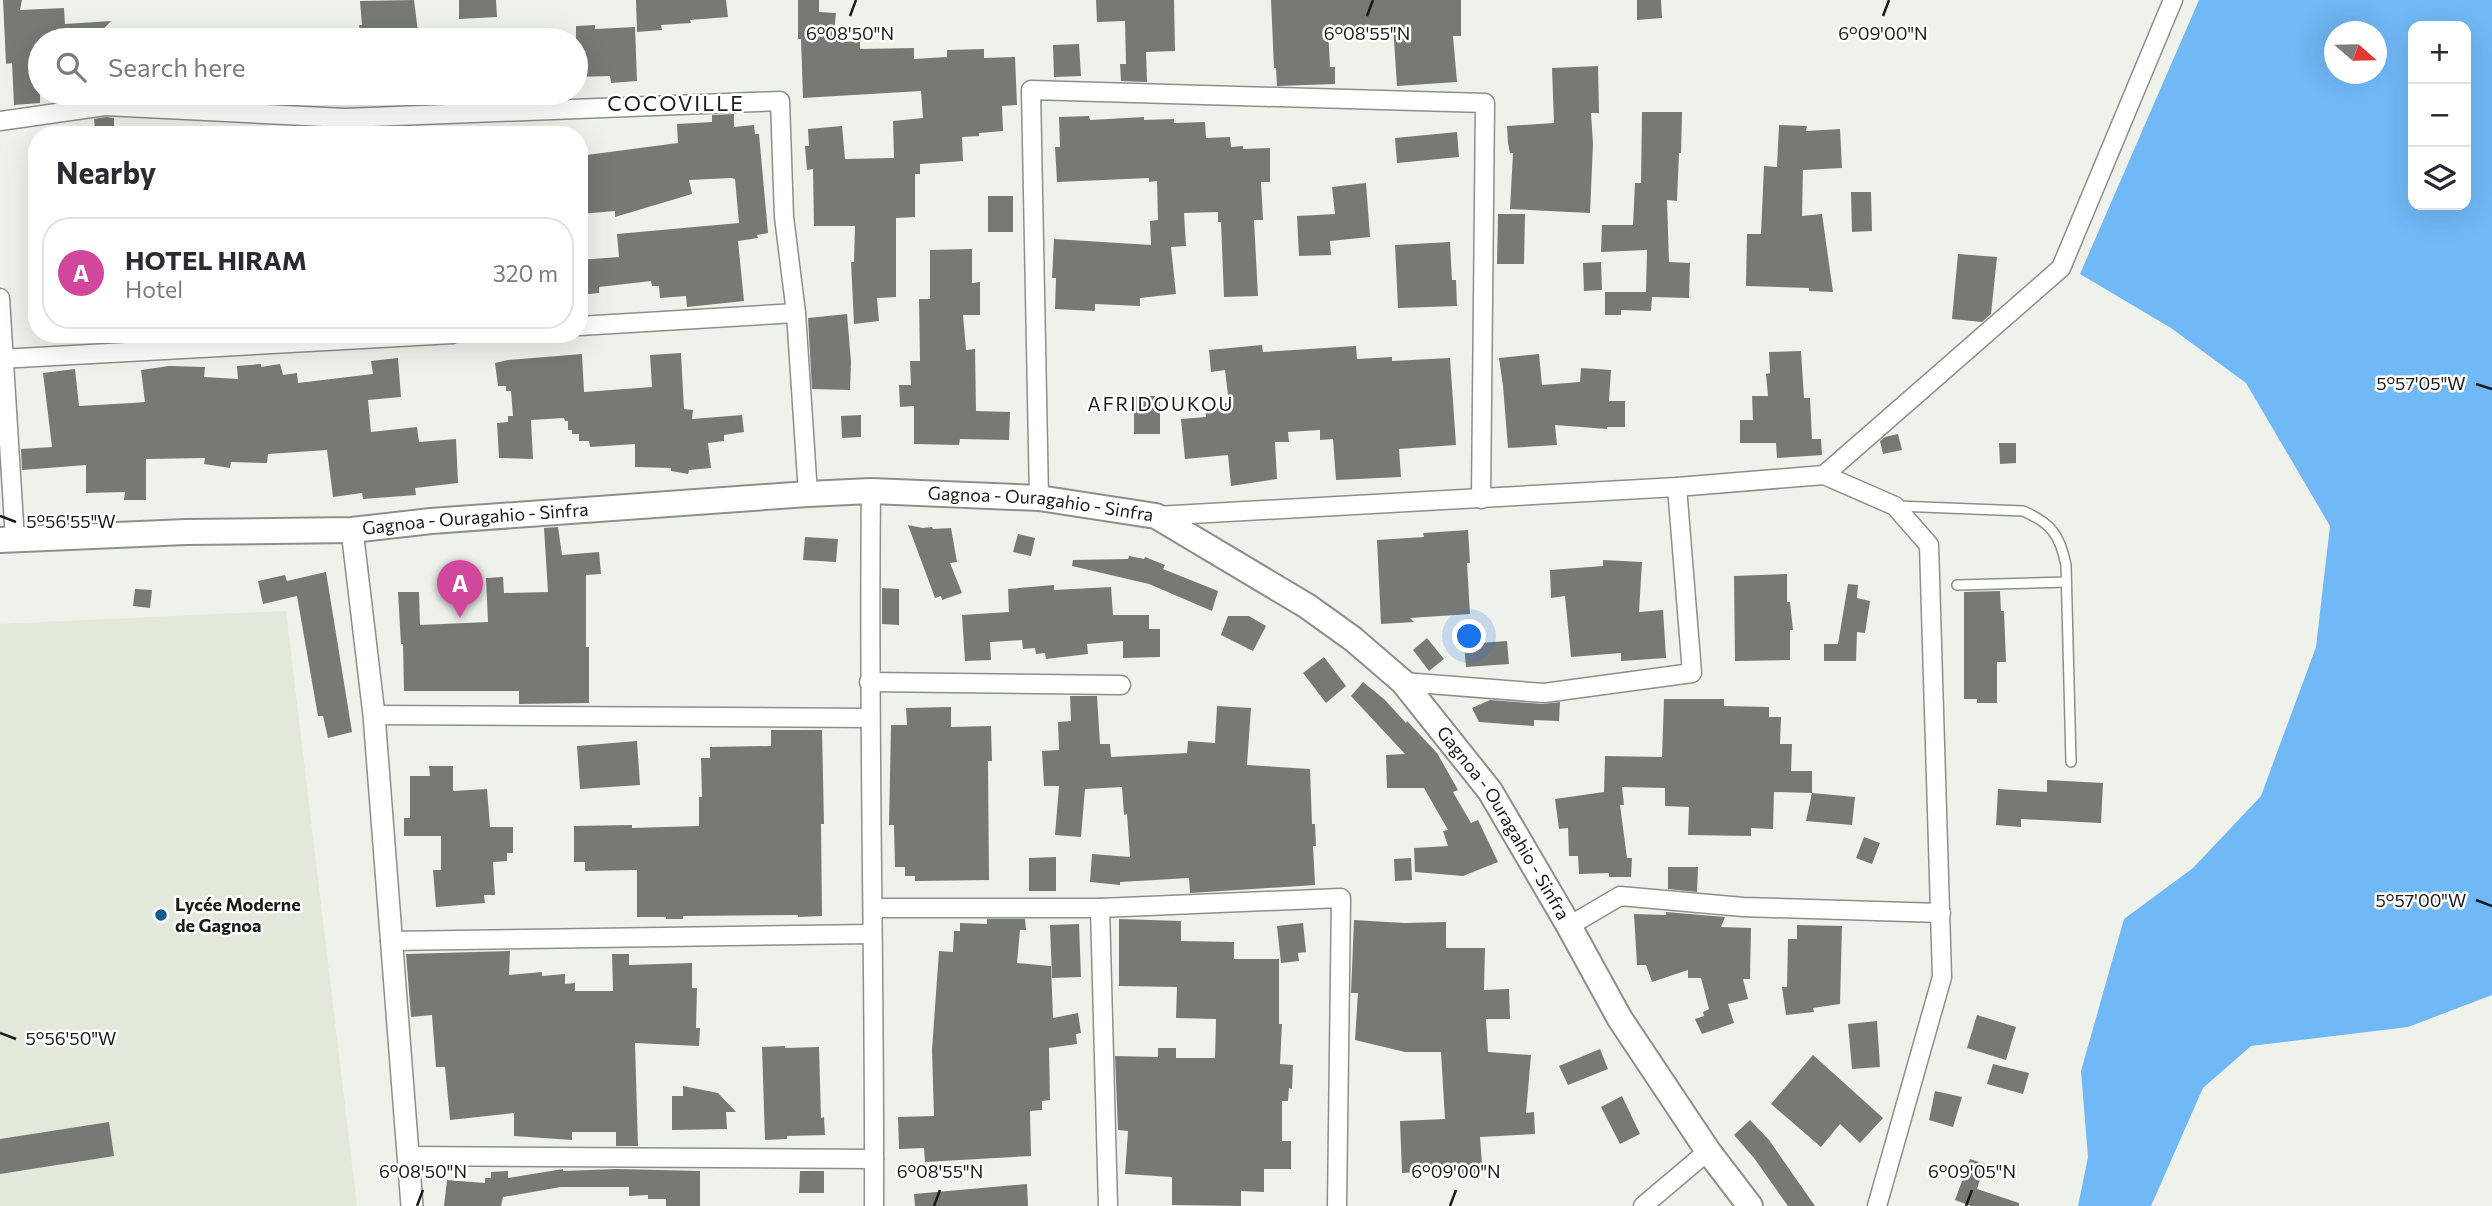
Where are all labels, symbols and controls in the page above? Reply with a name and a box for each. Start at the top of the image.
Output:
north arrow [2324,21,2387,84]
map controls [2408,21,2471,210]
button: + [2408,21,2471,84]
text: 6°08'50"N [806,22,894,44]
text: 6°08'55"N [1324,22,1410,44]
text: 6°09'00"N [1838,22,1928,44]
search box [28,28,588,105]
icon: search [52,48,90,86]
text: Search here [108,51,246,82]
button: − [2408,84,2471,147]
district label: COCOVILLE [607,90,745,115]
button: layers [2408,147,2471,210]
text: Nearby [56,153,156,190]
text: HOTEL HIRAM [125,244,307,275]
text: A [73,259,89,287]
text: 320 m [493,259,558,287]
text: Hotel [125,275,183,303]
text: 5°57'05"W [2376,372,2466,394]
district label: AFRIDOUKOU [1088,392,1234,415]
street label: Gagnoa - Ouragahio - Sinfra [927,481,1155,525]
street label: Gagnoa - Ouragahio - Sinfra [361,498,589,539]
text: 5°56'55"W [26,510,116,532]
pin: A [437,560,483,618]
your location [1452,619,1486,653]
street label: Gagnoa - Ouragahio - Sinfra [1433,721,1575,923]
text: 5°57'00"W [2376,889,2466,911]
place label: Lycée Moderne de Gagnoa [175,893,301,936]
marker: Lycée Moderne de Gagnoa [153,907,169,923]
text: 5°56'50"W [26,1027,116,1049]
text: 6°08'50"N [379,1160,467,1182]
text: 6°08'55"N [897,1160,983,1182]
text: 6°09'00"N [1411,1160,1501,1182]
text: 6°09'05"N [1928,1160,2016,1182]

